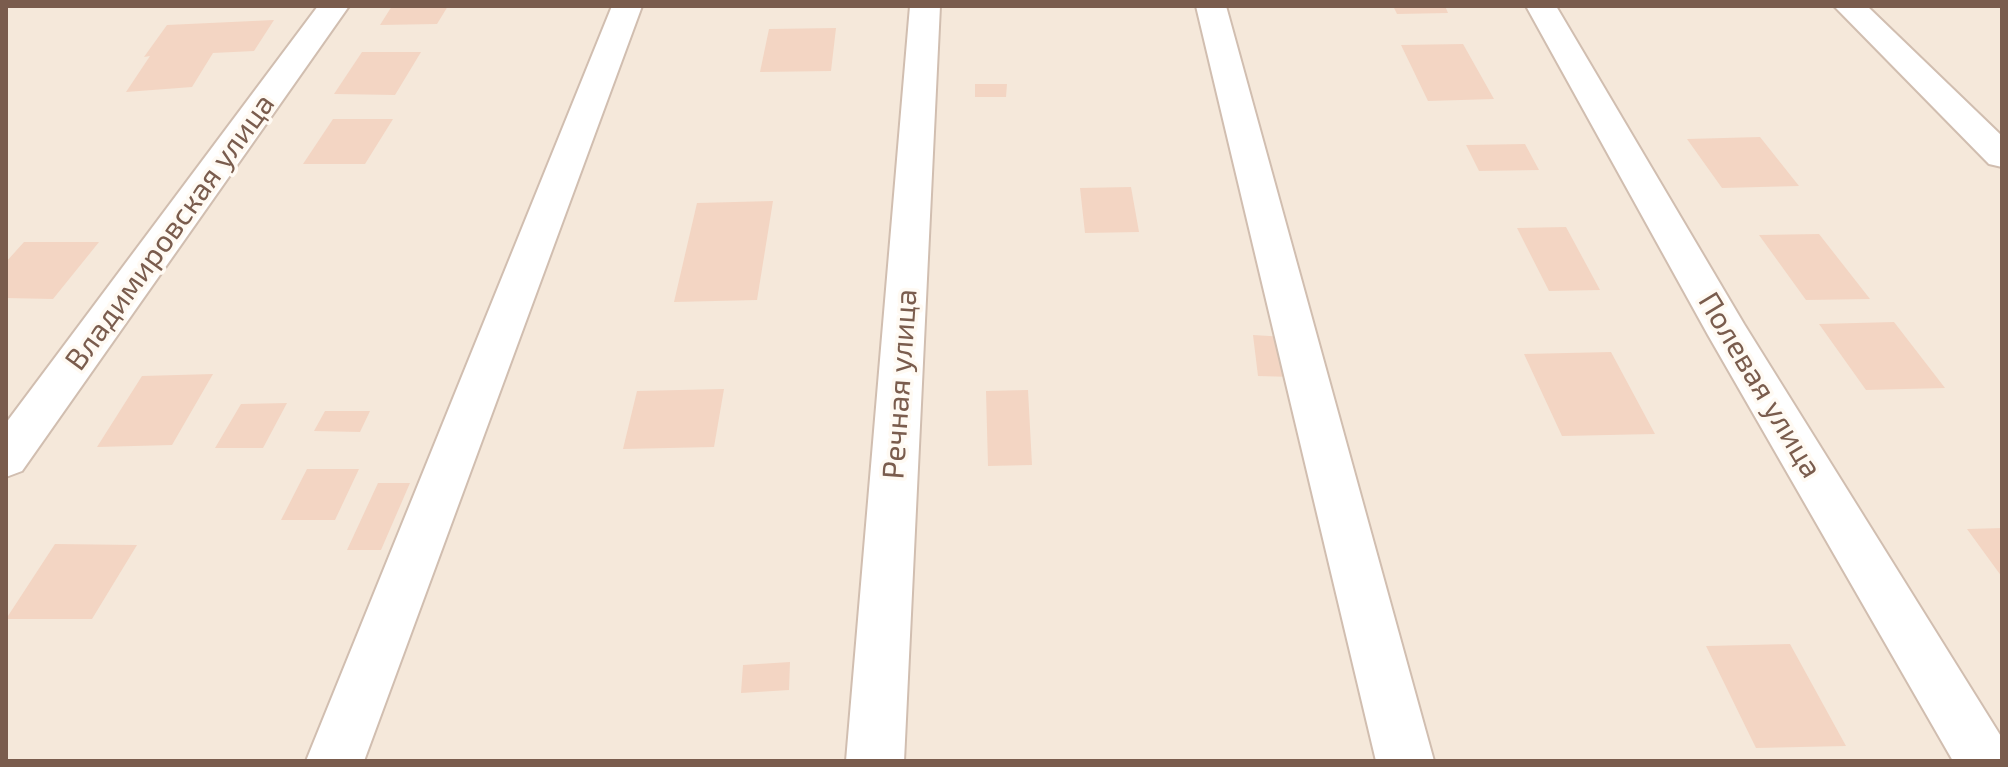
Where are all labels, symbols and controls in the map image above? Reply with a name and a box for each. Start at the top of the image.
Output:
street label: Владимировская улица [58,87,282,377]
street label: Полевая улица [1690,286,1830,484]
street label: Речная улица [875,288,925,480]

